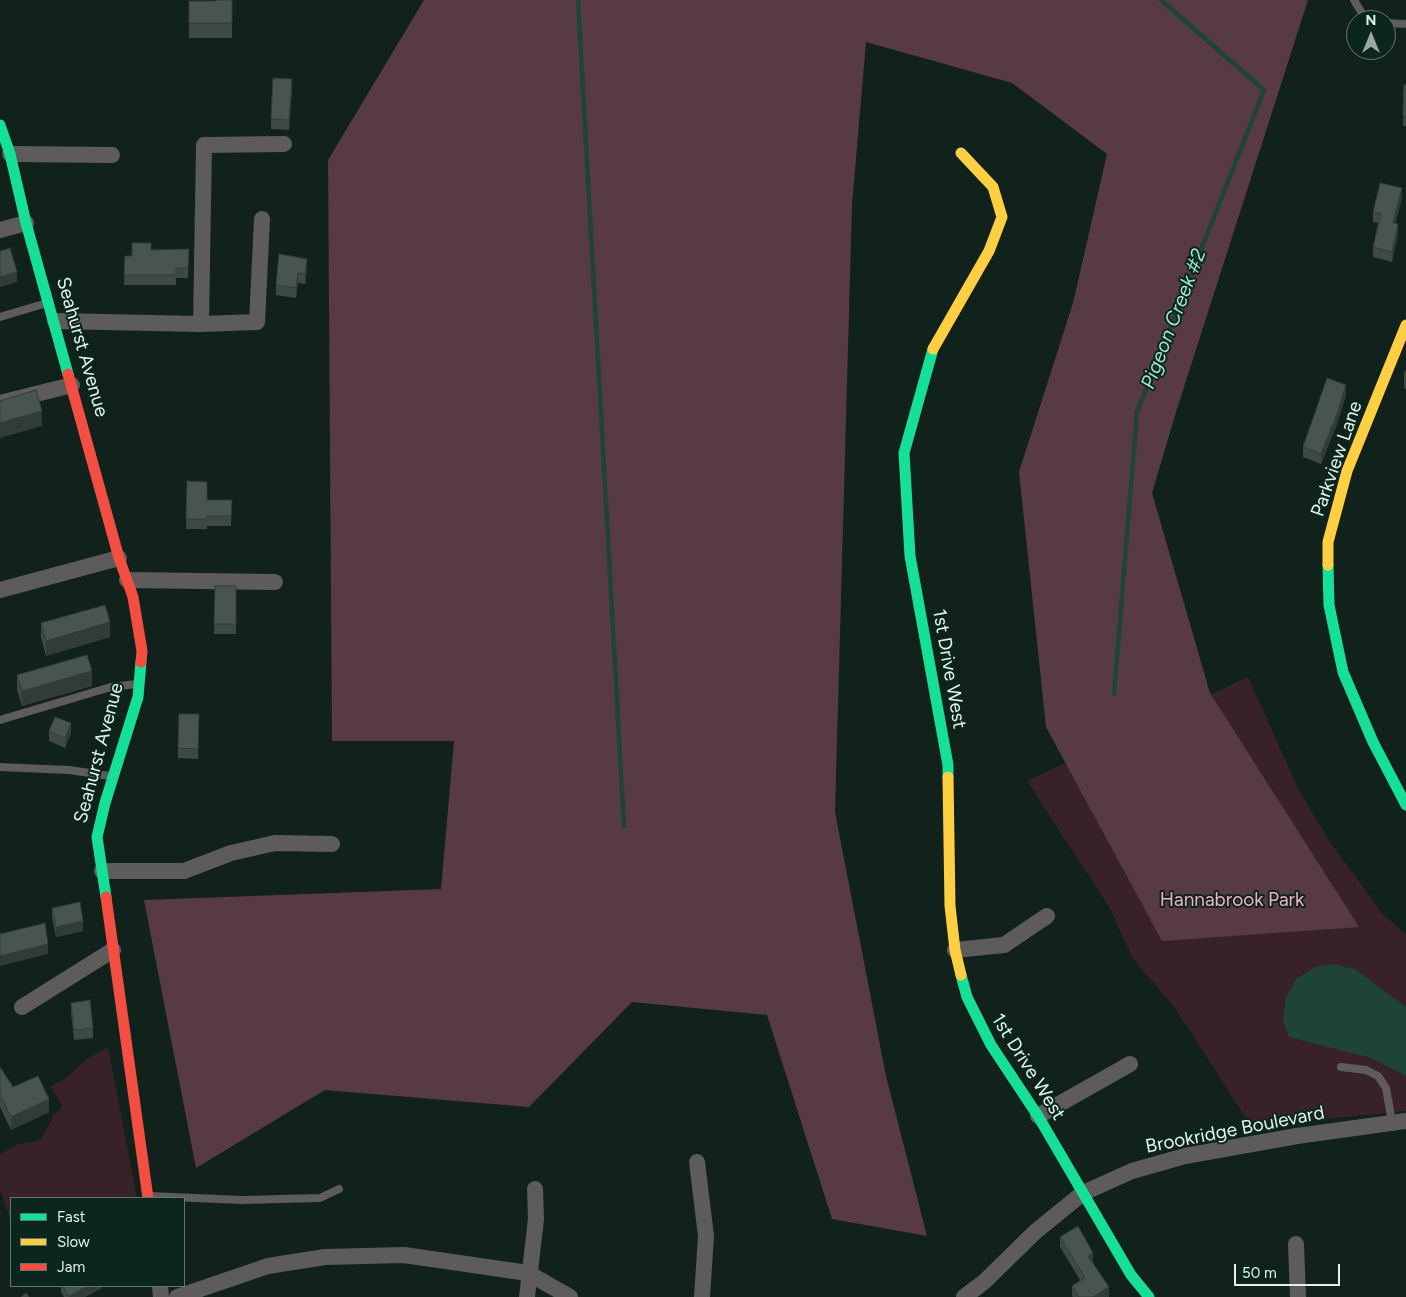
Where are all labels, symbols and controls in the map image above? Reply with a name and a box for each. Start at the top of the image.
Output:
north arrow [1346,10,1396,60]
text: N [1366,12,1376,29]
water label: Pigeon Creek #2 [1136,246,1212,392]
street label: Seahurst Avenue [51,274,113,420]
street label: Parkview Lane [1307,398,1367,520]
street label: 1st Drive West [927,607,971,731]
street label: Seahurst Avenue [69,680,129,826]
park label: Hannabrook Park [1160,889,1304,911]
street label: 1st Drive West [986,1010,1070,1124]
street label: Brookridge Boulevard [1144,1101,1326,1159]
legend [10,1197,185,1287]
text: Fast [57,1208,85,1226]
text: Slow [57,1233,90,1251]
scale bar [1236,1254,1342,1286]
text: Jam [57,1258,85,1276]
text: 50 m [1242,1264,1277,1282]

